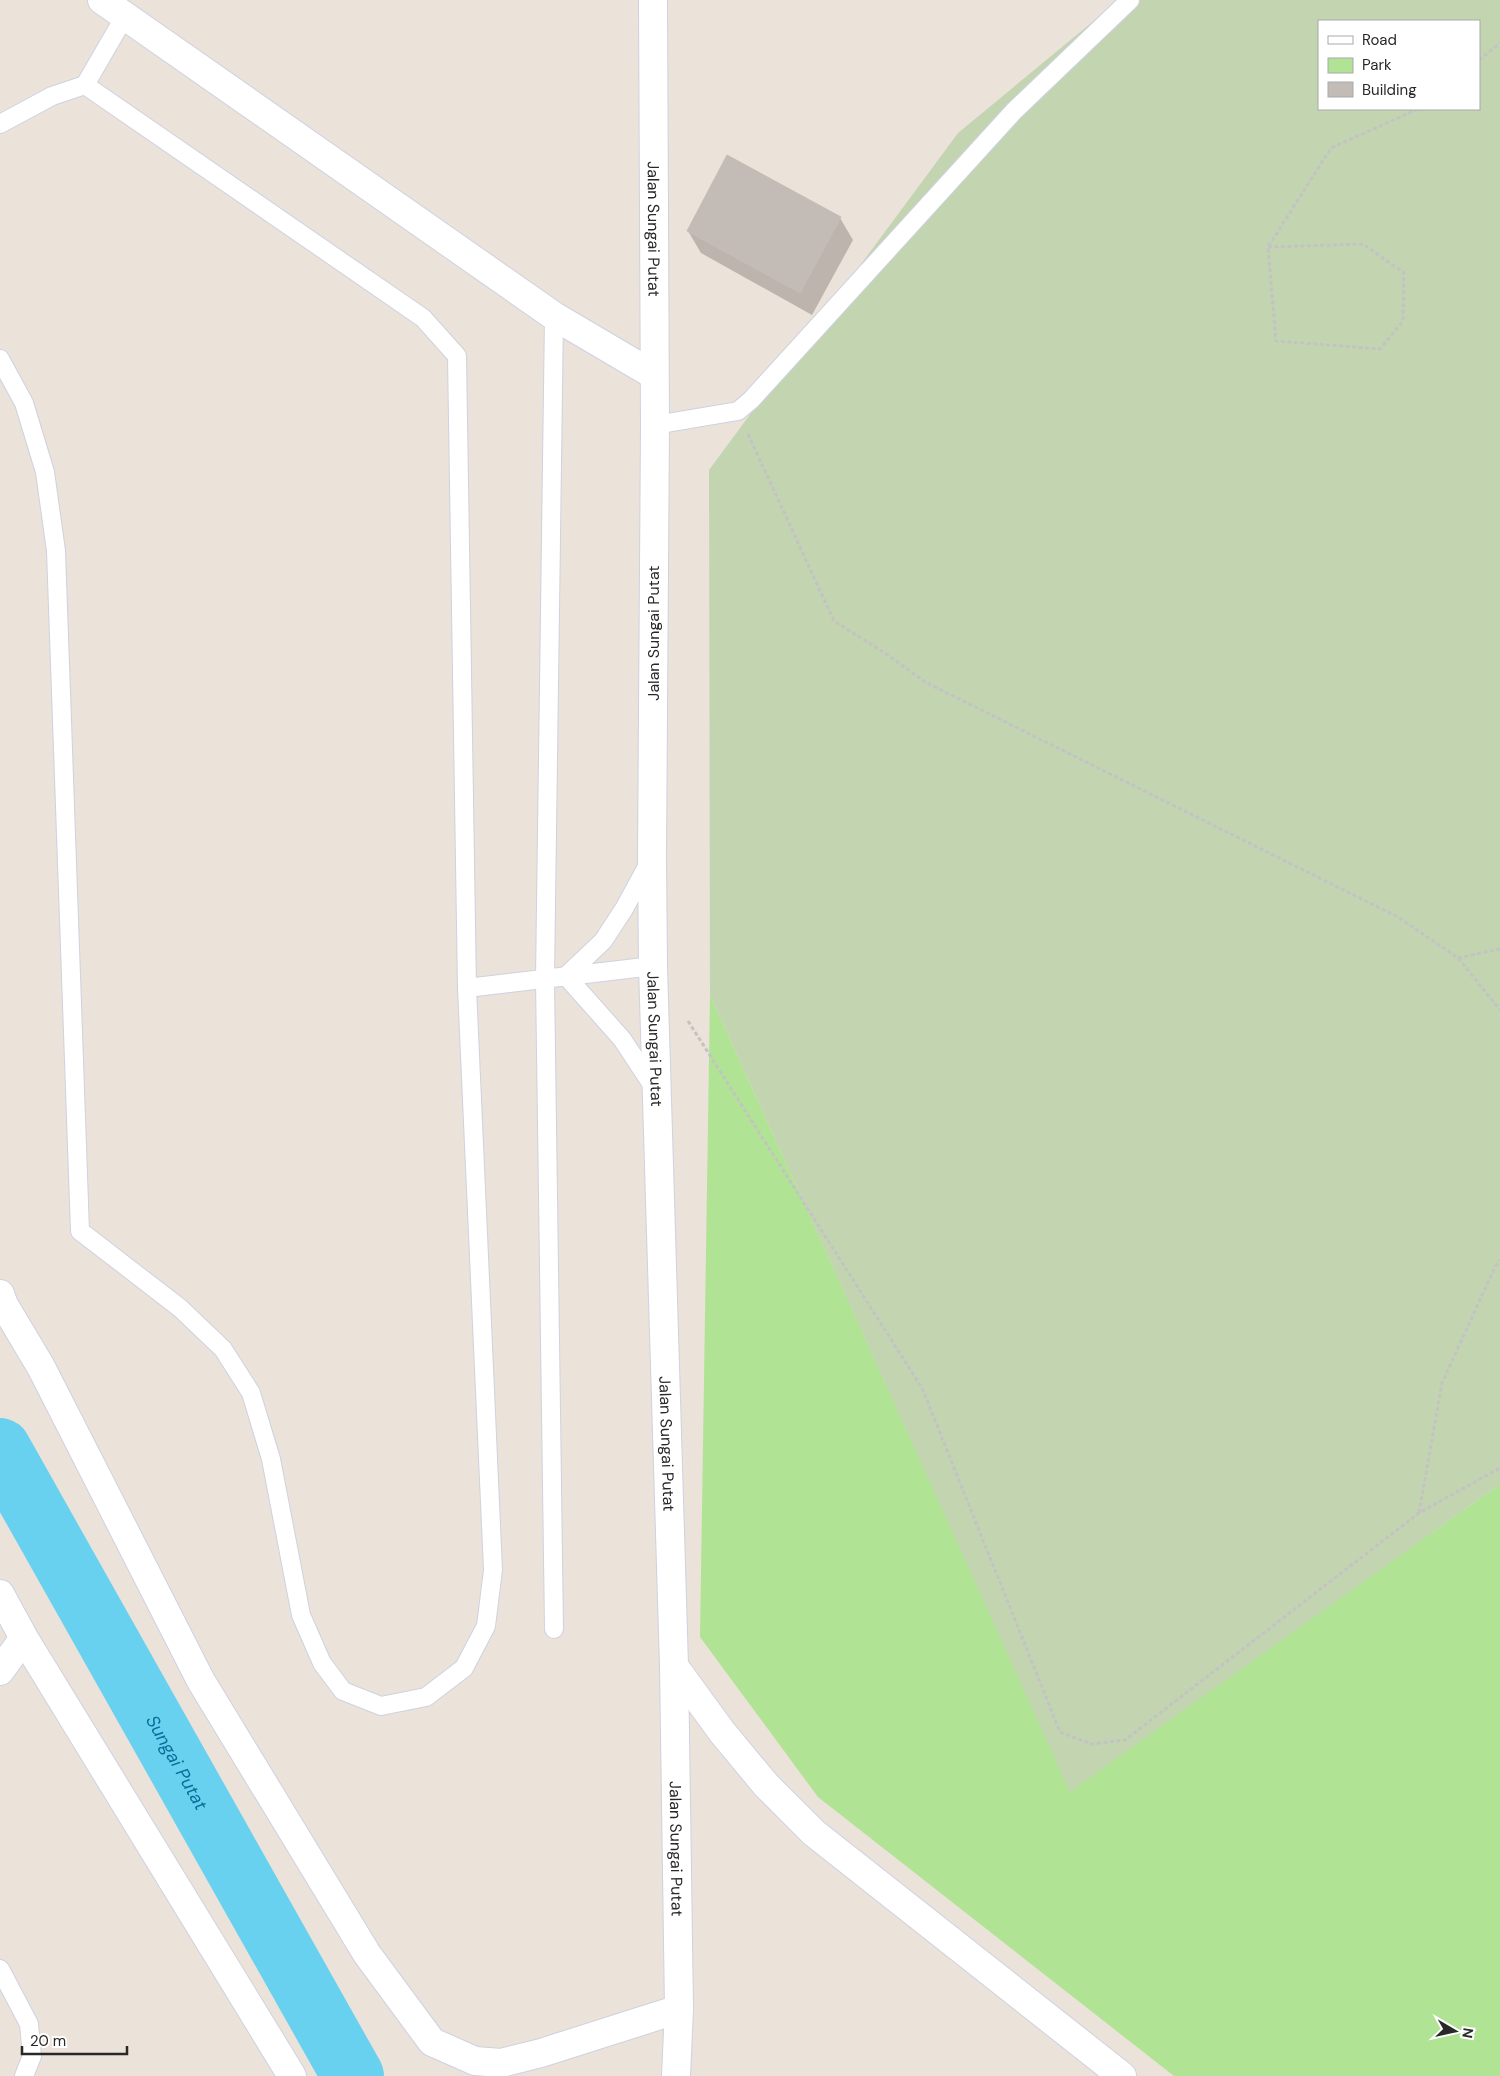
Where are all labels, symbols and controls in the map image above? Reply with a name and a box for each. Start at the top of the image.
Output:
legend [1318,20,1480,110]
text: Road [1362,30,1397,50]
text: Park [1362,55,1392,75]
text: Building [1362,80,1417,100]
street label: Jalan Sungai Putat [643,161,665,297]
street label: Jalan Sungai Putat [643,565,664,701]
street label: Jalan Sungai Putat [643,971,668,1107]
street label: Jalan Sungai Putat [655,1376,680,1512]
water label: Sungai Putat [140,1711,213,1815]
street label: Jalan Sungai Putat [665,1781,688,1916]
north arrow [1430,2006,1480,2056]
scale bar [22,2024,128,2056]
text: N [1458,2027,1478,2039]
text: 20 m [30,2031,66,2051]

